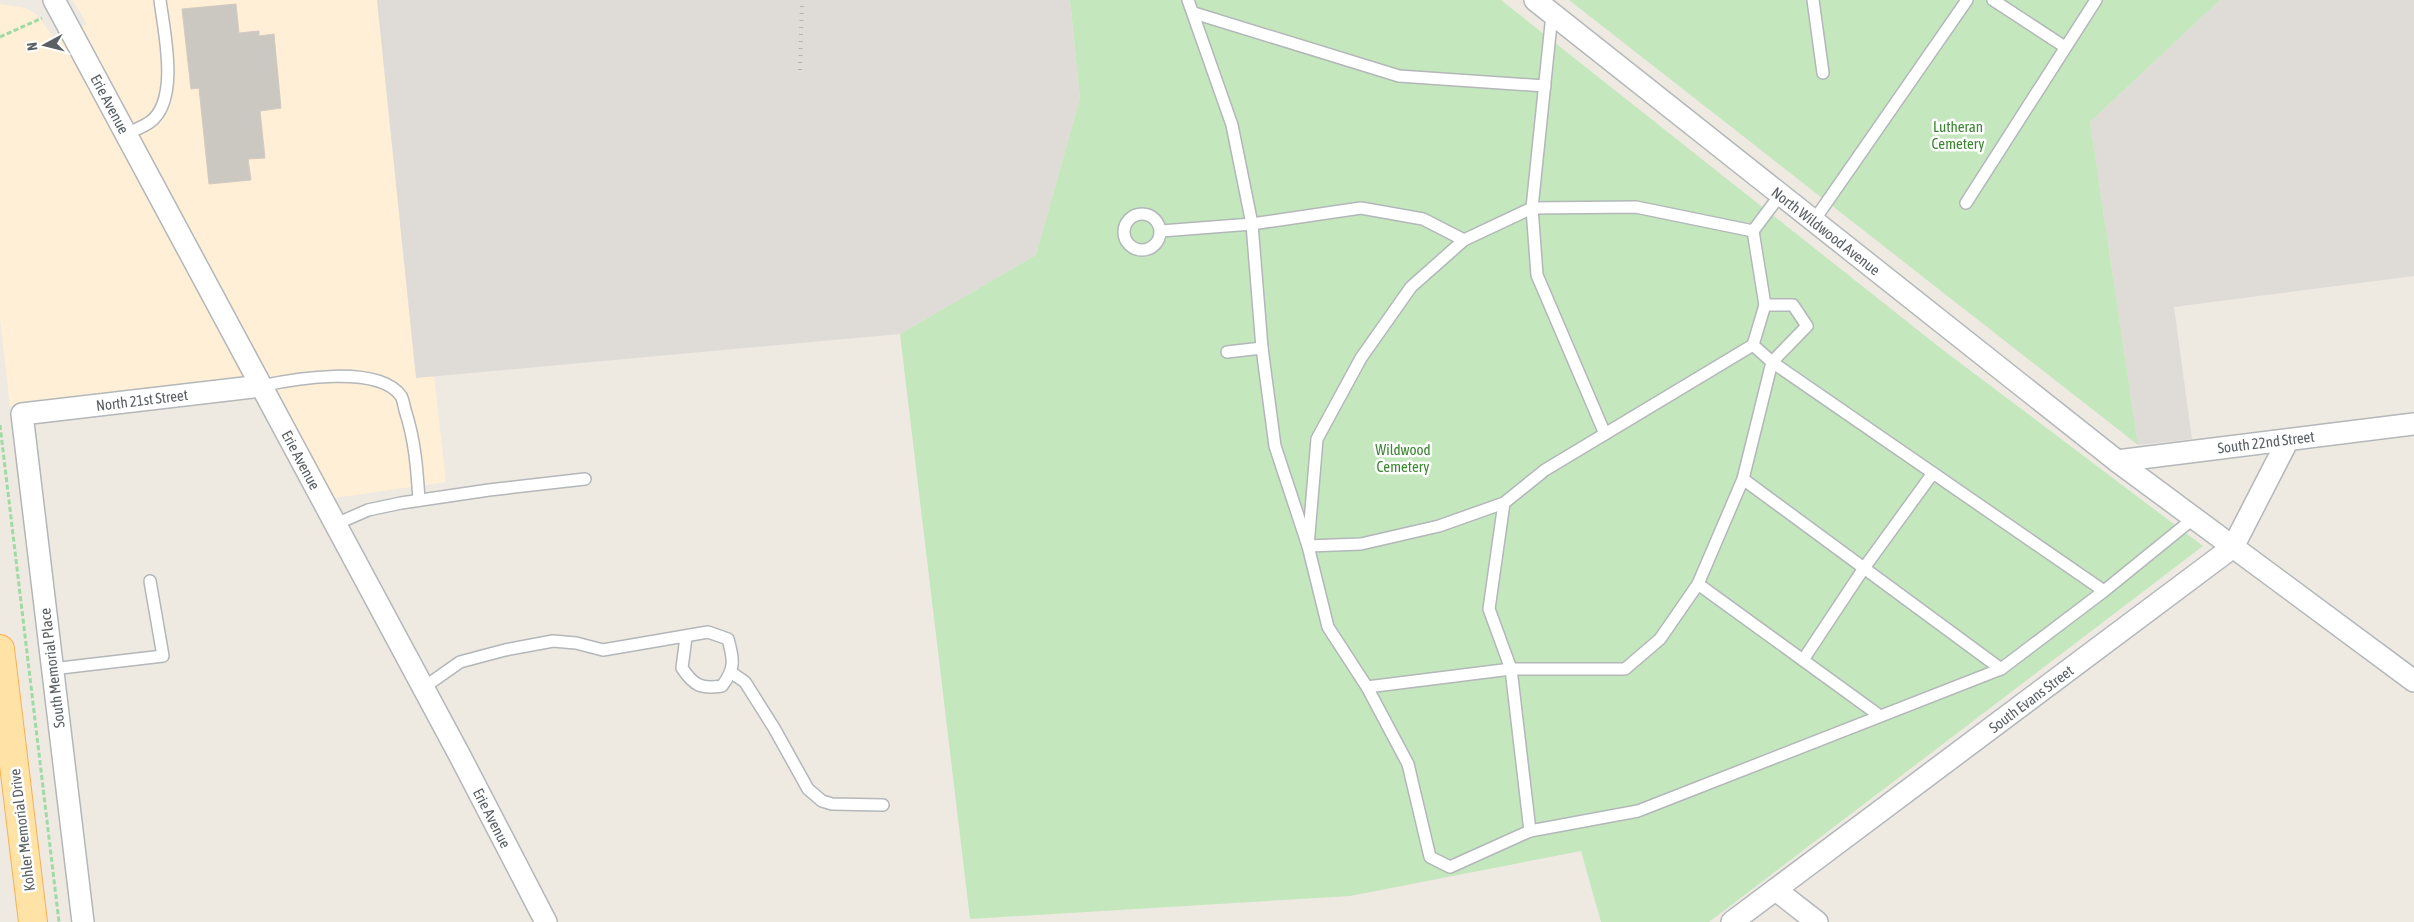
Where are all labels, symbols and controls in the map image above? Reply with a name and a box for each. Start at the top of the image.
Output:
north arrow [20,20,70,70]
text: N [24,42,41,52]
street label: Erie Avenue [87,71,133,137]
park label: Lutheran Cemetery [1932,118,1984,152]
street label: North Wildwood Avenue [1768,183,1884,279]
street label: North 21st Street [95,386,189,414]
street label: Erie Avenue [278,427,324,493]
street label: South 22nd Street [2216,428,2316,456]
park label: Wildwood Cemetery [1375,441,1431,475]
street label: South Memorial Place [36,607,68,729]
street label: South Evans Street [1985,662,2077,736]
street label: Kohler Memorial Drive [6,768,38,892]
street label: Erie Avenue [470,785,514,851]

